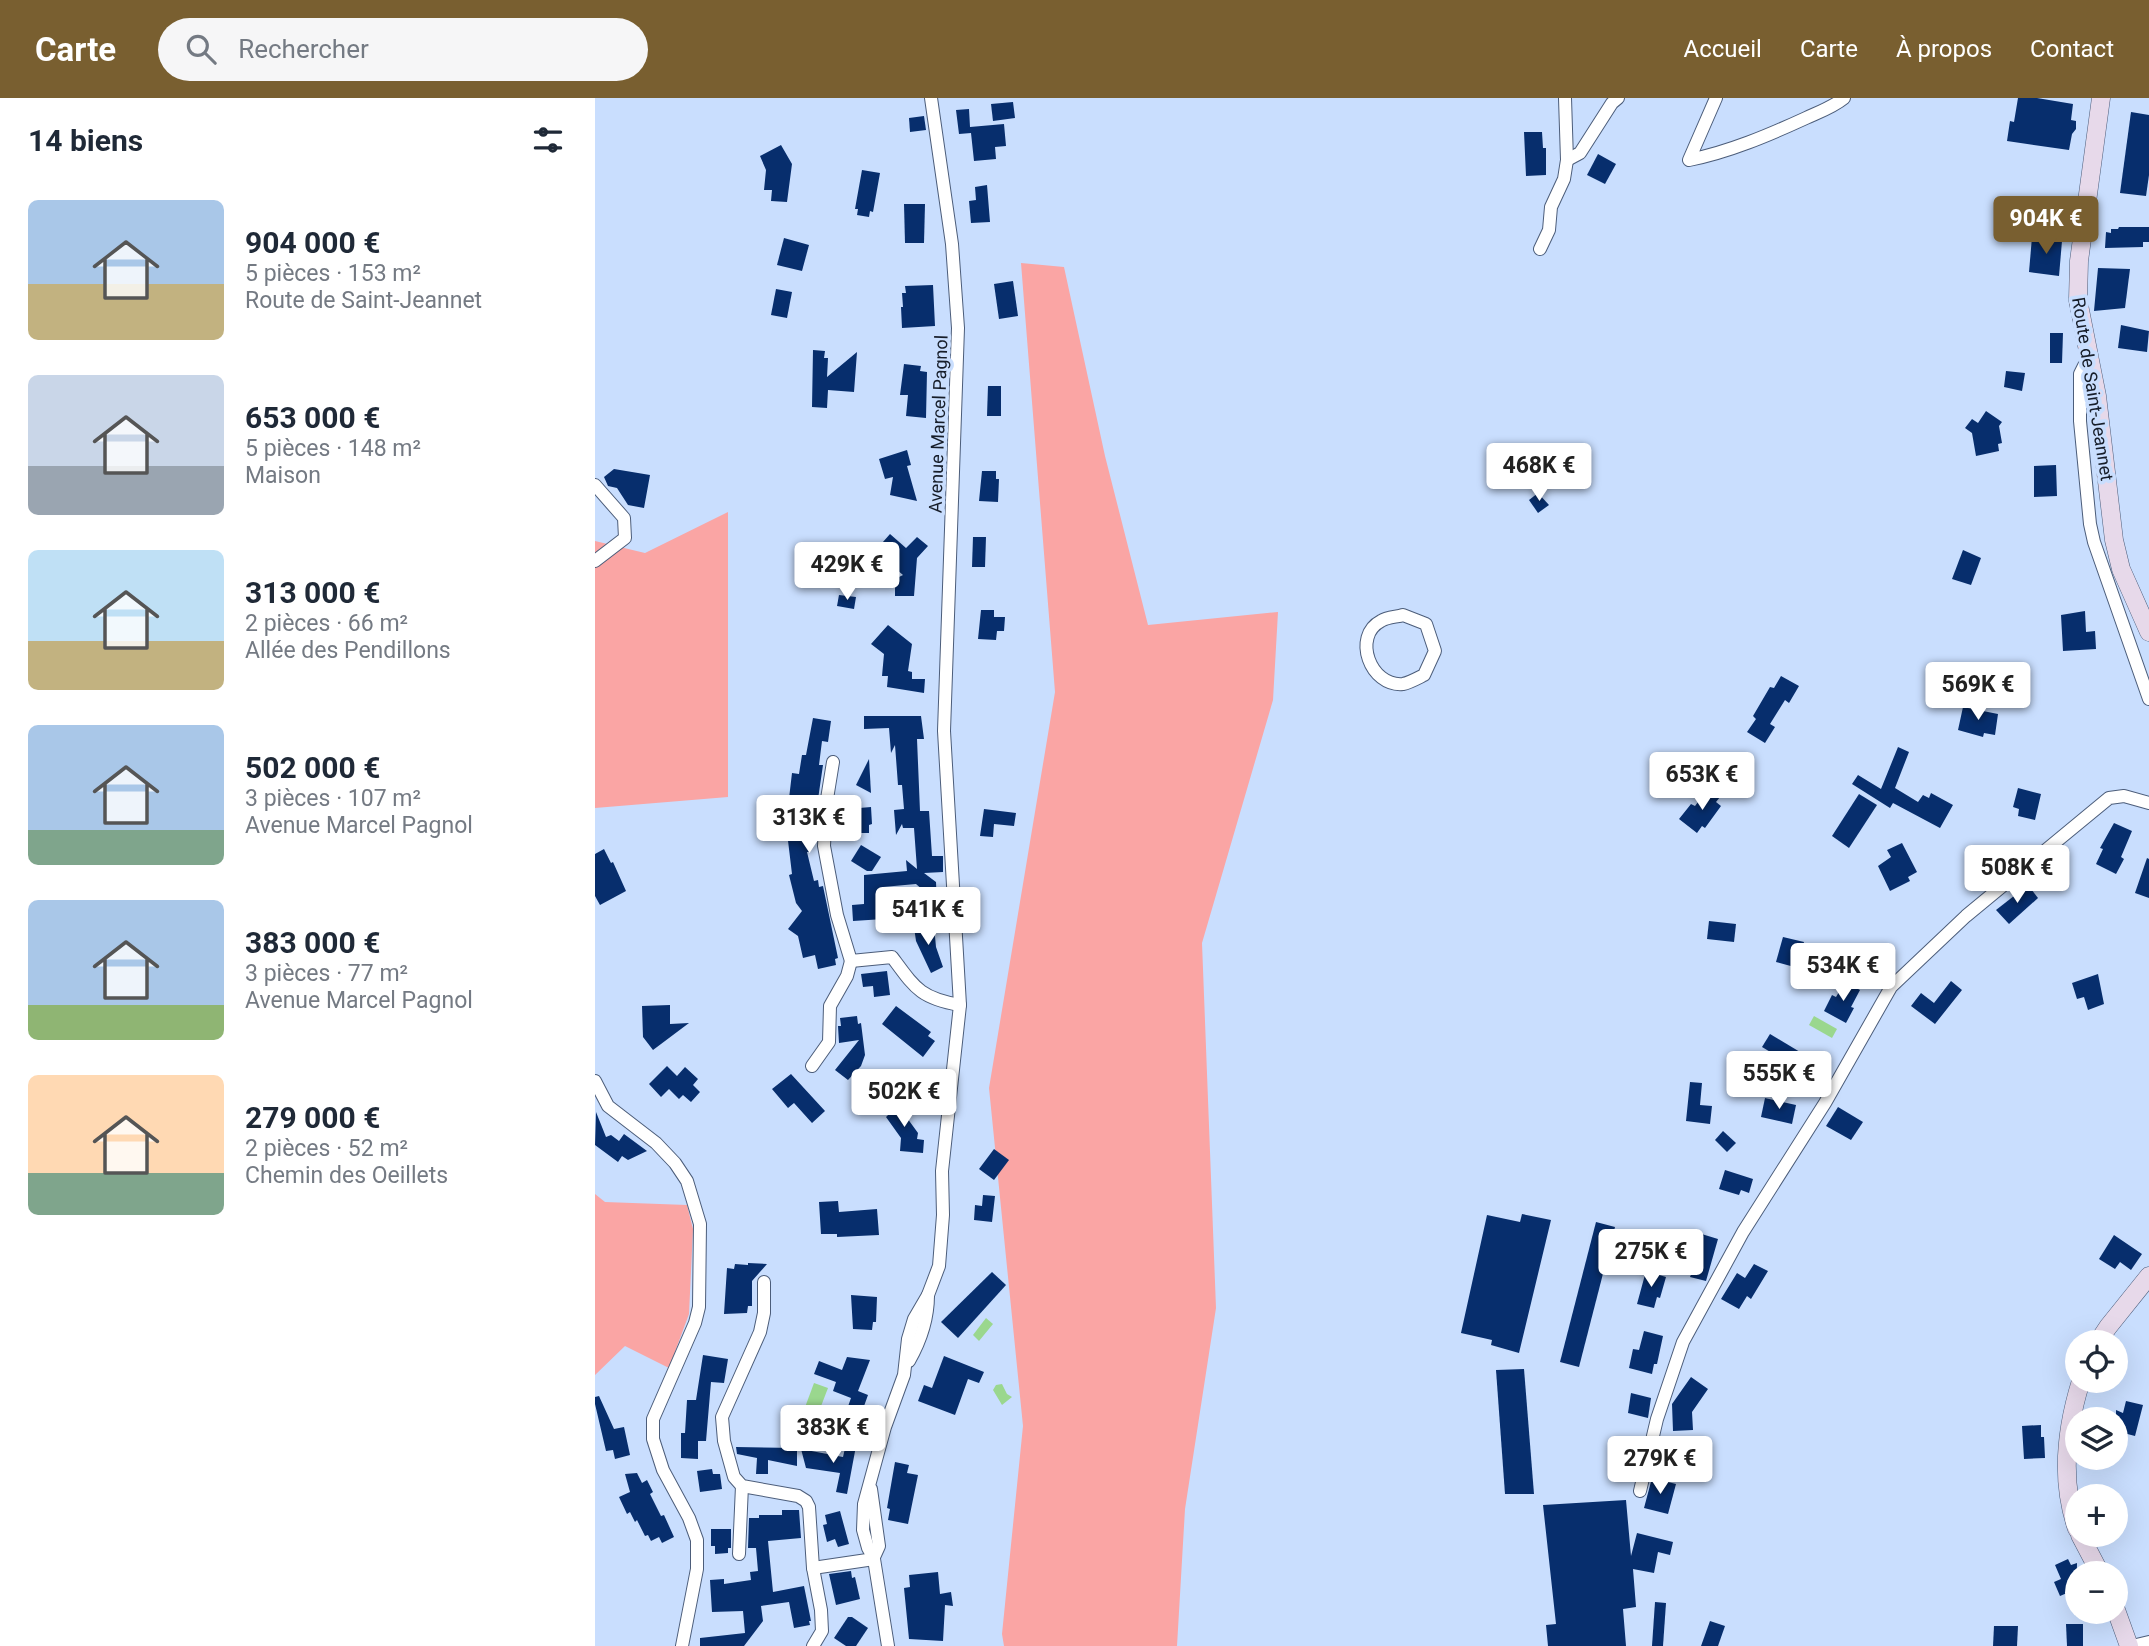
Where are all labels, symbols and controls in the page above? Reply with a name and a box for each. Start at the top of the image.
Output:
search box [158,18,648,81]
text: Carte [35,30,116,69]
icon: search [182,30,220,68]
text: Rechercher [238,34,369,64]
text: Accueil [1683,35,1762,63]
text: Carte [1800,35,1858,63]
text: À propos [1896,35,1992,63]
text: Contact [2030,35,2114,63]
icon: filters [529,121,567,159]
text: 14 biens [28,123,143,158]
pin: 904K € [1989,197,2103,256]
text: 904K € [2009,205,2083,232]
text: 904 000 € [245,225,380,260]
icon: home [84,228,168,312]
text: 5 pièces · 153 m² [245,260,421,287]
text: Route de Saint-Jeannet [245,287,482,314]
street label: Route de Saint-Jeannet [2068,296,2118,482]
street label: Avenue Marcel Pagnol [924,335,952,513]
text: 653 000 € [245,400,380,435]
icon: home [84,403,168,487]
text: 5 pièces · 148 m² [245,435,421,462]
pin: 468K € [1482,444,1596,503]
text: 468K € [1502,452,1576,479]
text: Maison [245,462,321,489]
pin: 429K € [790,542,904,602]
text: 429K € [810,551,884,578]
text: 313 000 € [245,575,380,610]
icon: home [84,578,168,662]
text: 2 pièces · 66 m² [245,610,408,637]
text: Allée des Pendillons [245,637,451,664]
pin: 569K € [1921,662,2035,722]
text: 569K € [1941,671,2015,698]
text: 502 000 € [245,750,380,785]
pin: 653K € [1645,752,1759,812]
icon: home [84,753,168,837]
text: 653K € [1665,761,1739,788]
text: 3 pièces · 107 m² [245,785,421,812]
pin: 313K € [752,796,866,855]
text: 313K € [772,804,846,831]
text: Avenue Marcel Pagnol [245,812,473,839]
pin: 508K € [1960,846,2074,905]
text: 508K € [1980,854,2054,881]
pin: 541K € [871,888,985,947]
text: 541K € [891,896,965,923]
text: 383 000 € [245,925,380,960]
icon: home [84,928,168,1012]
pin: 534K € [1786,944,1900,1003]
text: 534K € [1806,952,1880,979]
text: 3 pièces · 77 m² [245,960,408,987]
text: Avenue Marcel Pagnol [245,987,473,1014]
pin: 555K € [1722,1052,1836,1111]
text: 555K € [1742,1060,1816,1087]
pin: 502K € [847,1070,961,1129]
text: 502K € [867,1078,941,1105]
text: 279 000 € [245,1100,380,1135]
icon: home [84,1103,168,1187]
text: 2 pièces · 52 m² [245,1135,408,1162]
text: Chemin des Oeillets [245,1162,448,1189]
pin: 275K € [1594,1230,1708,1289]
text: 275K € [1614,1238,1688,1265]
map controls [2065,1330,2128,1624]
button: locate [2065,1330,2128,1393]
pin: 383K € [776,1406,890,1465]
button: layers [2065,1407,2128,1470]
text: 383K € [796,1414,870,1441]
pin: 279K € [1603,1436,1717,1496]
text: 279K € [1623,1445,1697,1472]
button: + [2065,1484,2128,1547]
button: − [2065,1561,2128,1624]

